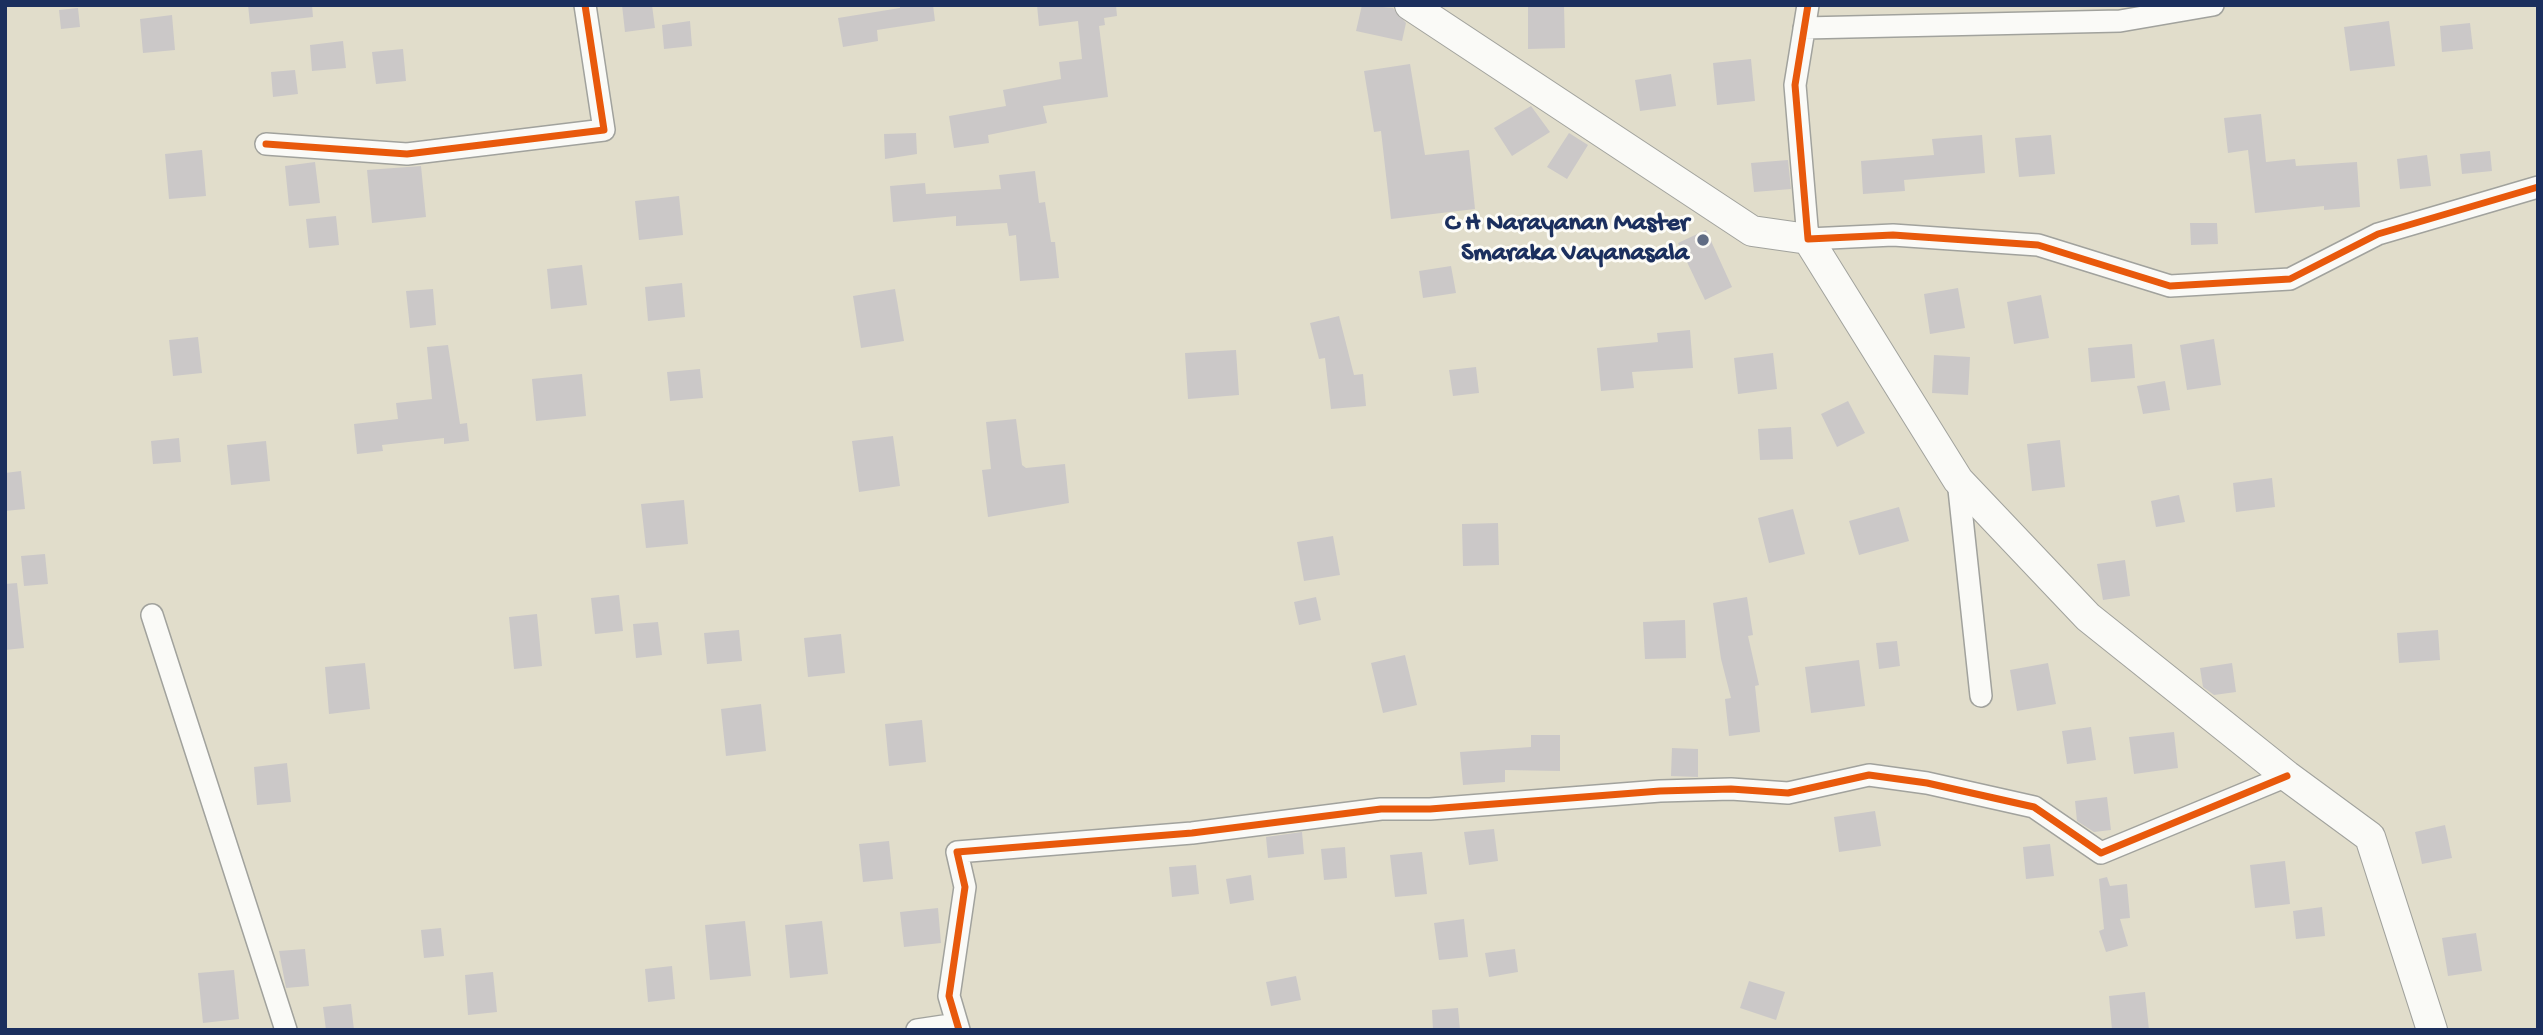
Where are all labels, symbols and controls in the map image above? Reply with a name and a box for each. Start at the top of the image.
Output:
place label: C H Narayanan Master Smaraka Vayanasala [1445,209,1689,270]
marker: C H Narayanan Master Smaraka Vayanasala [1695,232,1711,248]

